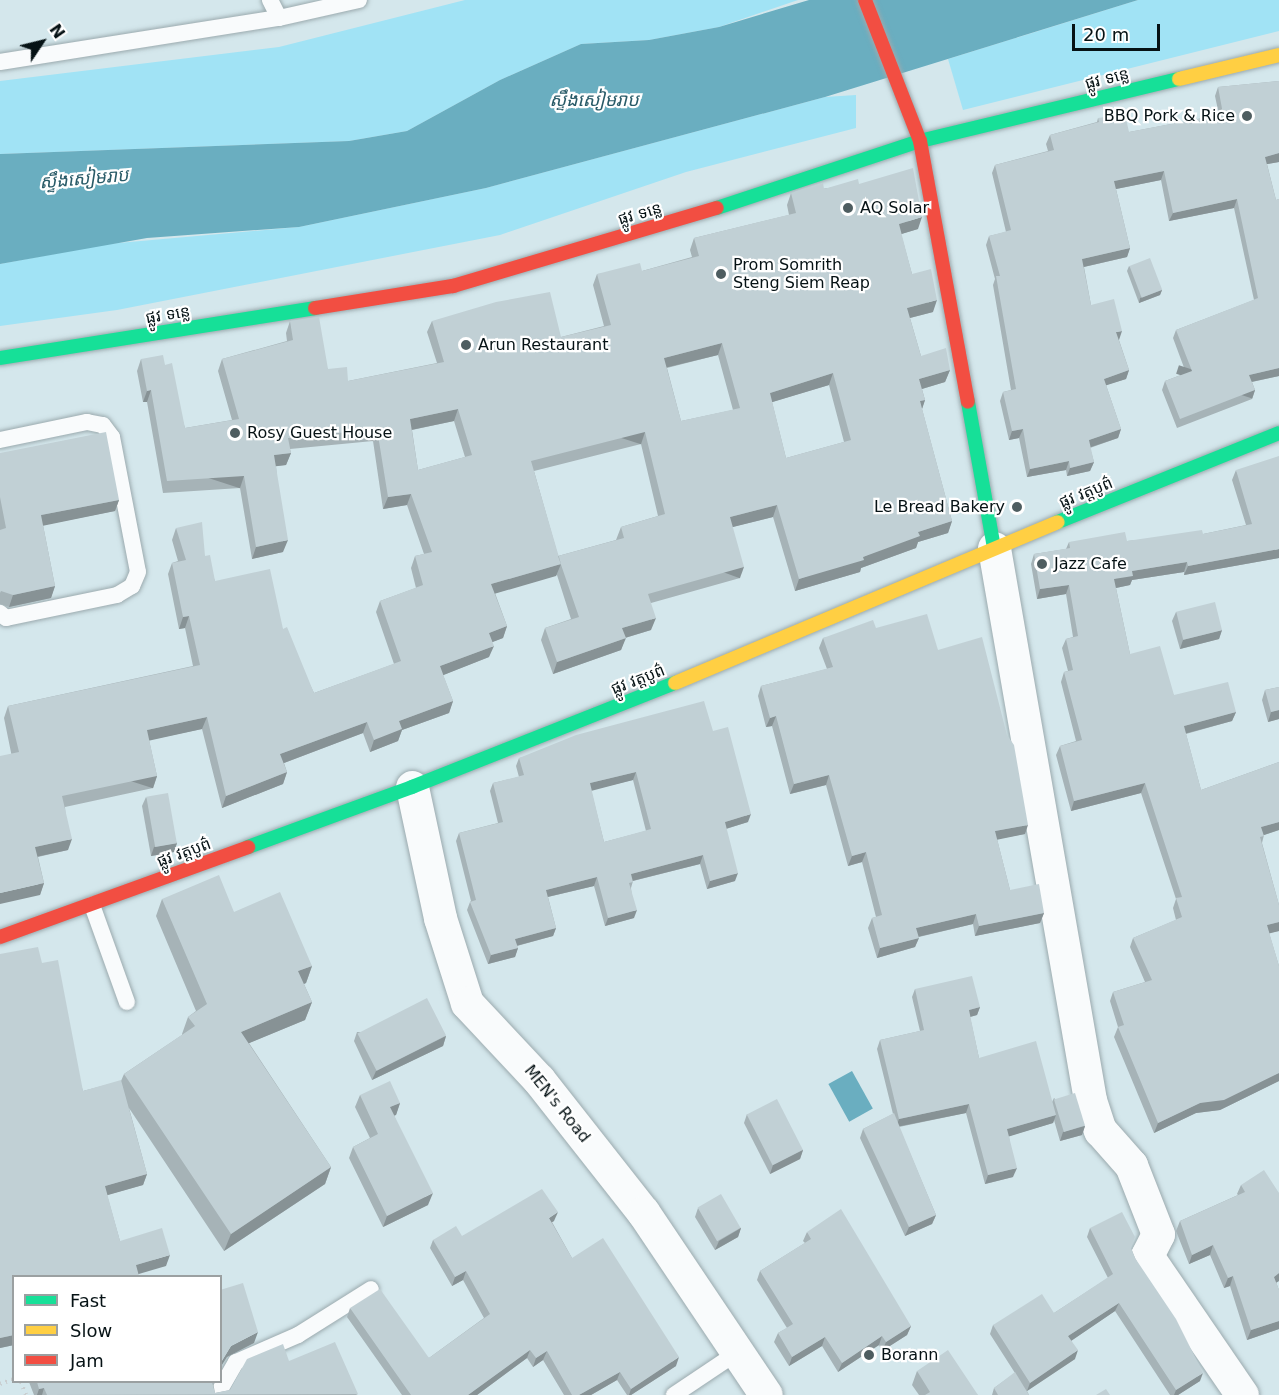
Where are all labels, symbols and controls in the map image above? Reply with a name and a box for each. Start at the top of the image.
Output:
north arrow [12,12,72,72]
scale bar [1075,12,1164,50]
text: N [46,20,69,42]
text: 20 m [1083,24,1129,45]
street label: ផ្លូវ ទន្លេ [1083,64,1131,94]
water label: ស្ទឹងសៀមរាប [549,89,639,111]
place label: BBQ Pork & Rice [1104,106,1235,126]
marker: BBQ Pork & Rice [1240,109,1254,123]
water label: ស្ទឹងសៀមរាប [39,164,129,194]
place label: AQ Solar [860,198,929,218]
street label: ផ្លូវ ទន្លេ [616,199,664,229]
marker: AQ Solar [841,201,855,215]
place label: Prom Somrith Steng Siem Reap [733,255,870,293]
marker: Prom Somrith Steng Siem Reap [714,267,728,281]
street label: ផ្លូវ ទន្លេ [144,302,192,328]
place label: Arun Restaurant [478,335,608,355]
marker: Arun Restaurant [459,338,473,352]
place label: Rosy Guest House [247,423,392,443]
marker: Rosy Guest House [228,426,242,440]
street label: ផ្លូវ វត្តបូព៌ [1056,474,1116,512]
place label: Le Bread Bakery [874,497,1005,517]
marker: Le Bread Bakery [1010,500,1024,514]
place label: Jazz Cafe [1054,554,1127,574]
marker: Jazz Cafe [1035,557,1049,571]
street label: ផ្លូវ វត្តបូព៌ [608,661,668,699]
street label: ផ្លូវ វត្តបូព៌ [154,834,214,872]
street label: MEN's Road [520,1061,594,1147]
legend [12,1275,222,1383]
text: Fast [70,1290,106,1311]
text: Slow [70,1320,112,1341]
place label: Borann [881,1345,938,1365]
marker: Borann [862,1348,876,1362]
text: Jam [70,1350,104,1371]

